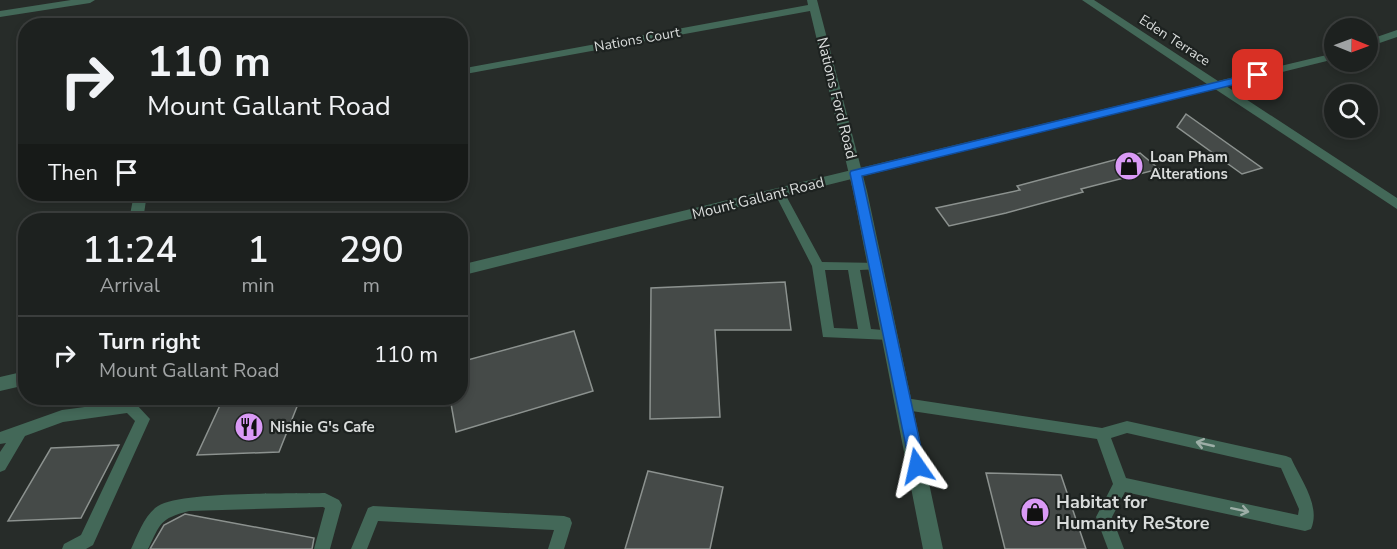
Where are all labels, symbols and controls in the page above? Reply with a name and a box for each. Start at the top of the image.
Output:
street label: Eden Terrace [1135,10,1214,71]
north arrow [1324,18,1378,72]
map controls [1324,18,1378,138]
street label: Nations Court [593,23,682,56]
text: 110 m [147,34,271,91]
street label: Nations Ford Road [812,35,862,161]
icon: right [48,42,126,120]
pin [1232,49,1283,100]
icon: arrive [1241,58,1274,91]
button: search [1324,84,1378,138]
text: Mount Gallant Road [147,88,391,125]
place label: Loan Pham Alterations [1150,147,1228,184]
shop icon: Loan Pham Alterations [1113,150,1145,182]
icon: arrive [110,156,143,189]
text: Then [48,158,98,188]
street label: Mount Gallant Road [690,172,826,224]
text: 11:24 [82,226,177,275]
text: 1 [247,226,269,275]
text: 290 [339,226,404,275]
text: Arrival [100,272,160,299]
text: min [242,272,275,299]
text: m [363,272,380,299]
text: Turn right [99,327,200,357]
icon: right [48,339,81,372]
text: 110 m [374,340,438,370]
text: Mount Gallant Road [99,357,280,384]
restaurant icon: Nishie G's Cafe [233,411,265,443]
place label: Nishie G's Cafe [270,417,375,437]
position arrow [885,434,949,498]
one-way arrow [1196,438,1215,450]
place label: Habitat for Humanity ReStore [1056,490,1210,535]
shop icon: Habitat for Humanity ReStore [1019,496,1051,528]
one-way arrow [1229,505,1249,516]

